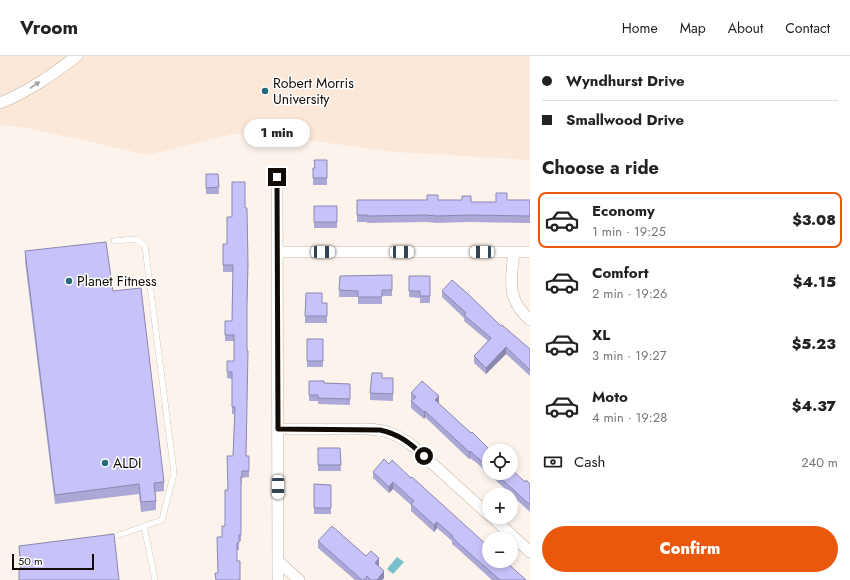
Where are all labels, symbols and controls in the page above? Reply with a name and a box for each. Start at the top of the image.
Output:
text: Vroom [20,14,78,41]
text: Home [622,18,658,38]
text: Map [680,18,706,38]
text: About [728,18,763,38]
text: Contact [785,18,830,38]
text: Wyndhurst Drive [566,70,685,92]
place label: Robert Morris University [273,73,354,109]
one-way arrow [29,81,40,89]
marker: Robert Morris University [260,86,270,96]
text: Smallwood Drive [566,109,684,131]
callout: 1 min [244,119,310,147]
text: 1 min [261,123,293,142]
text: Choose a ride [542,155,659,181]
route end [268,168,286,186]
text: Economy [592,200,655,222]
icon: car [544,202,580,238]
text: $3.08 [792,209,836,231]
text: 1 min · 19:25 [592,222,666,241]
car [311,246,335,258]
car [390,246,414,258]
car [470,246,494,258]
text: Comfort [592,262,649,284]
icon: car [544,264,580,300]
place label: Planet Fitness [77,271,157,291]
text: $4.15 [793,271,836,293]
marker: Planet Fitness [64,276,74,286]
text: 2 min · 19:26 [592,284,667,303]
text: XL [592,324,610,346]
icon: car [544,326,580,362]
text: $5.23 [792,333,836,355]
text: 3 min · 19:27 [592,346,667,365]
text: Moto [592,386,628,408]
icon: car [544,388,580,424]
text: $4.37 [792,395,836,417]
text: 4 min · 19:28 [592,408,667,427]
map controls [482,444,518,568]
button: locate [482,444,518,480]
route start [415,447,433,465]
icon: cash [542,451,564,473]
text: Cash [574,451,605,473]
place label: ALDI [113,453,142,473]
text: 240 m [801,453,838,472]
marker: ALDI [100,458,110,468]
car [272,475,284,499]
button: + [482,488,518,524]
button: Confirm [542,526,838,572]
button: − [482,532,518,568]
scale bar [12,552,94,571]
text: 50 m [18,553,43,569]

